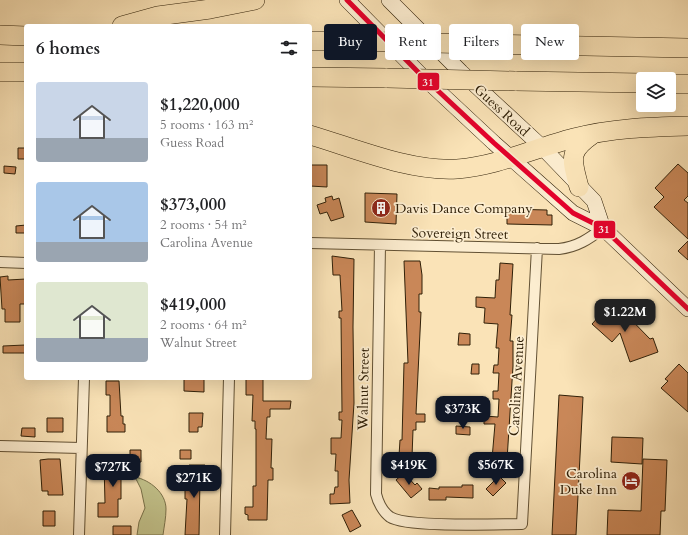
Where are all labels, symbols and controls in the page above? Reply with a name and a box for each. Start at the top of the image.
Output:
chip: Buy [324,24,377,60]
chip: Rent [385,24,441,60]
chip: Filters [449,24,513,60]
chip: New [521,24,579,60]
text: 6 homes [36,37,100,60]
icon: filters [278,37,300,59]
line badge: 31 [417,72,440,91]
map controls [636,72,676,112]
button: layers [636,72,676,112]
text: 31 [422,75,434,90]
street label: Guess Road [470,80,534,141]
text: $1,220,000 [160,93,240,116]
icon: home [68,98,116,146]
text: 5 rooms · 163 m² [160,116,253,134]
text: Guess Road [160,134,224,152]
text: $373,000 [160,193,226,216]
building icon: Davis Dance Company [370,197,392,219]
icon: home [68,198,116,246]
place label: Davis Dance Company [395,199,533,218]
text: 2 rooms · 54 m² [160,216,247,234]
line badge: 31 [593,220,616,239]
text: 31 [598,222,610,237]
street label: Sovereign Street [411,223,509,244]
text: Carolina Avenue [160,234,253,252]
text: $419,000 [160,293,226,316]
icon: home [68,298,116,346]
pin: $1.22M [592,299,658,333]
text: $1.22M [603,303,647,321]
text: 2 rooms · 64 m² [160,316,247,334]
text: Walnut Street [160,334,237,352]
street label: Carolina Avenue [504,336,529,437]
street label: Walnut Street [353,347,374,431]
pin: $373K [435,396,491,430]
text: $373K [444,400,482,418]
pin: $419K [381,452,437,486]
pin: $567K [468,452,524,486]
pin: $727K [85,454,141,488]
text: $419K [390,456,428,474]
text: $567K [477,456,515,474]
text: $727K [94,458,132,476]
place label: Carolina Duke Inn [560,464,617,499]
pin: $271K [166,465,222,499]
text: $271K [175,469,213,487]
hotel icon: Carolina Duke Inn [620,470,642,492]

